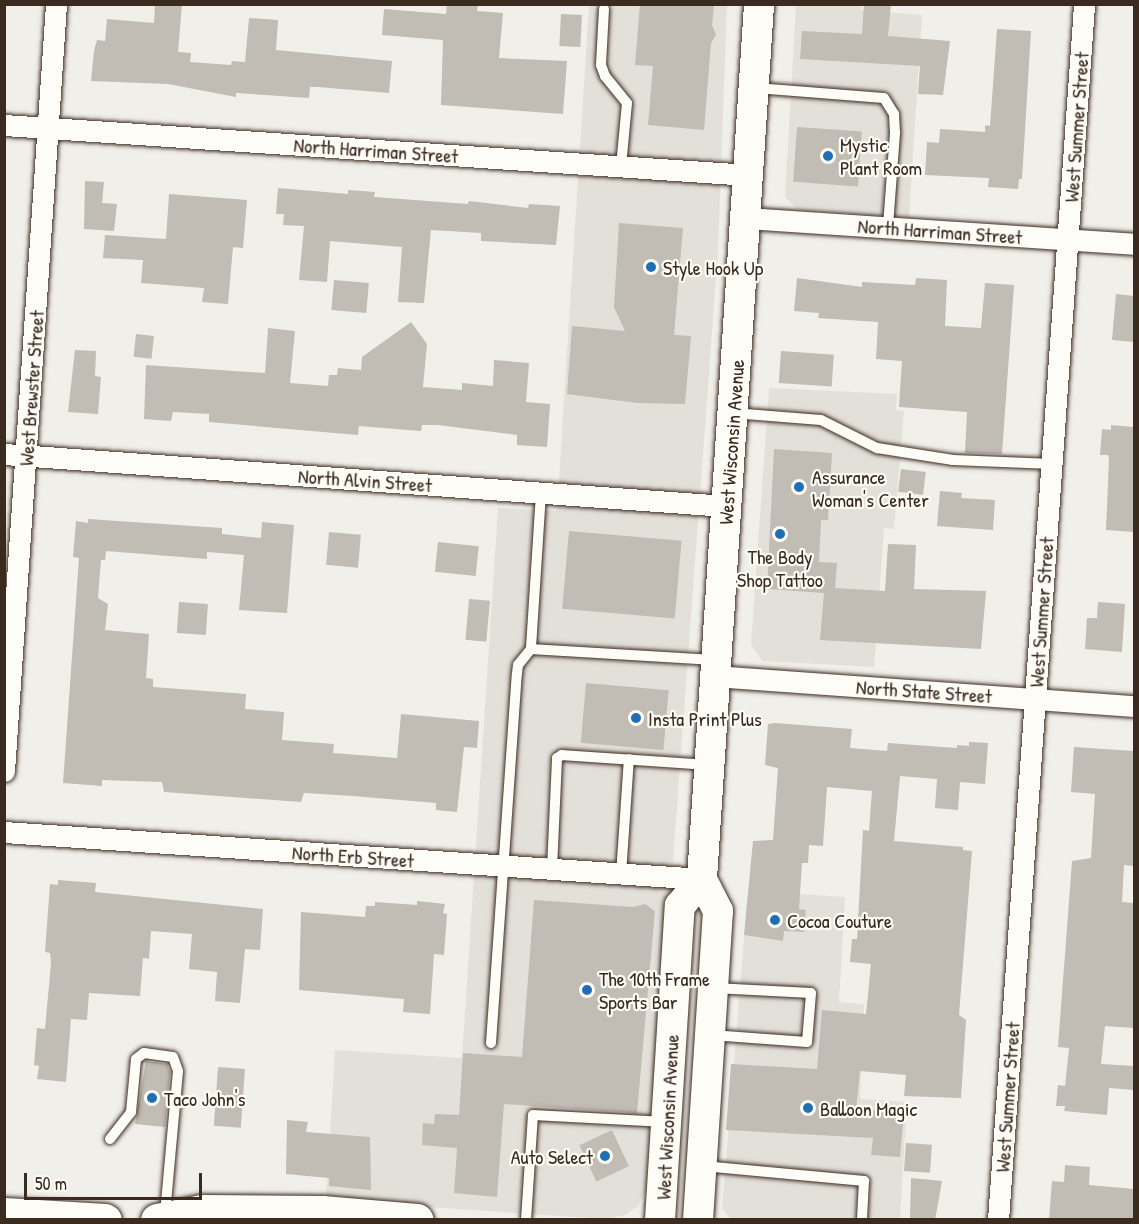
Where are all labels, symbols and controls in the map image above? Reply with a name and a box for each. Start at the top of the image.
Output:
street label: West Summer Street [1059,51,1093,203]
street label: North Harriman Street [293,132,459,168]
place label: Mystic Plant Room [840,132,922,179]
marker: Mystic Plant Room [821,149,835,163]
street label: North Harriman Street [857,213,1023,249]
place label: Style Hook Up [663,255,763,279]
marker: Style Hook Up [644,260,658,274]
street label: West Brewster Street [14,309,48,467]
street label: West Wisconsin Avenue [713,359,749,525]
street label: North Alvin Street [297,463,433,497]
place label: Assurance Woman's Center [812,464,929,511]
marker: Assurance Woman's Center [790,478,808,496]
marker: The Body Shop Tattoo [773,527,787,541]
street label: West Summer Street [1024,536,1058,688]
place label: The Body Shop Tattoo [737,544,823,591]
street label: North State Street [855,674,993,708]
place label: Insta Print Plus [648,706,762,730]
marker: Insta Print Plus [629,711,643,725]
street label: North Erb Street [291,840,415,872]
place label: Cocoa Couture [787,908,892,932]
marker: Cocoa Couture [768,913,782,927]
place label: The 10th Frame Sports Bar [599,966,710,1013]
marker: The 10th Frame Sports Bar [580,983,594,997]
street label: West Summer Street [990,1021,1024,1173]
street label: West Wisconsin Avenue [651,1034,683,1200]
place label: Taco John's [164,1086,245,1110]
marker: Taco John's [145,1091,159,1105]
place label: Balloon Magic [820,1096,917,1120]
marker: Balloon Magic [801,1101,815,1115]
place label: Auto Select [511,1144,593,1168]
marker: Auto Select [598,1149,612,1163]
scale bar [27,1161,206,1199]
text: 50 m [35,1171,67,1196]

